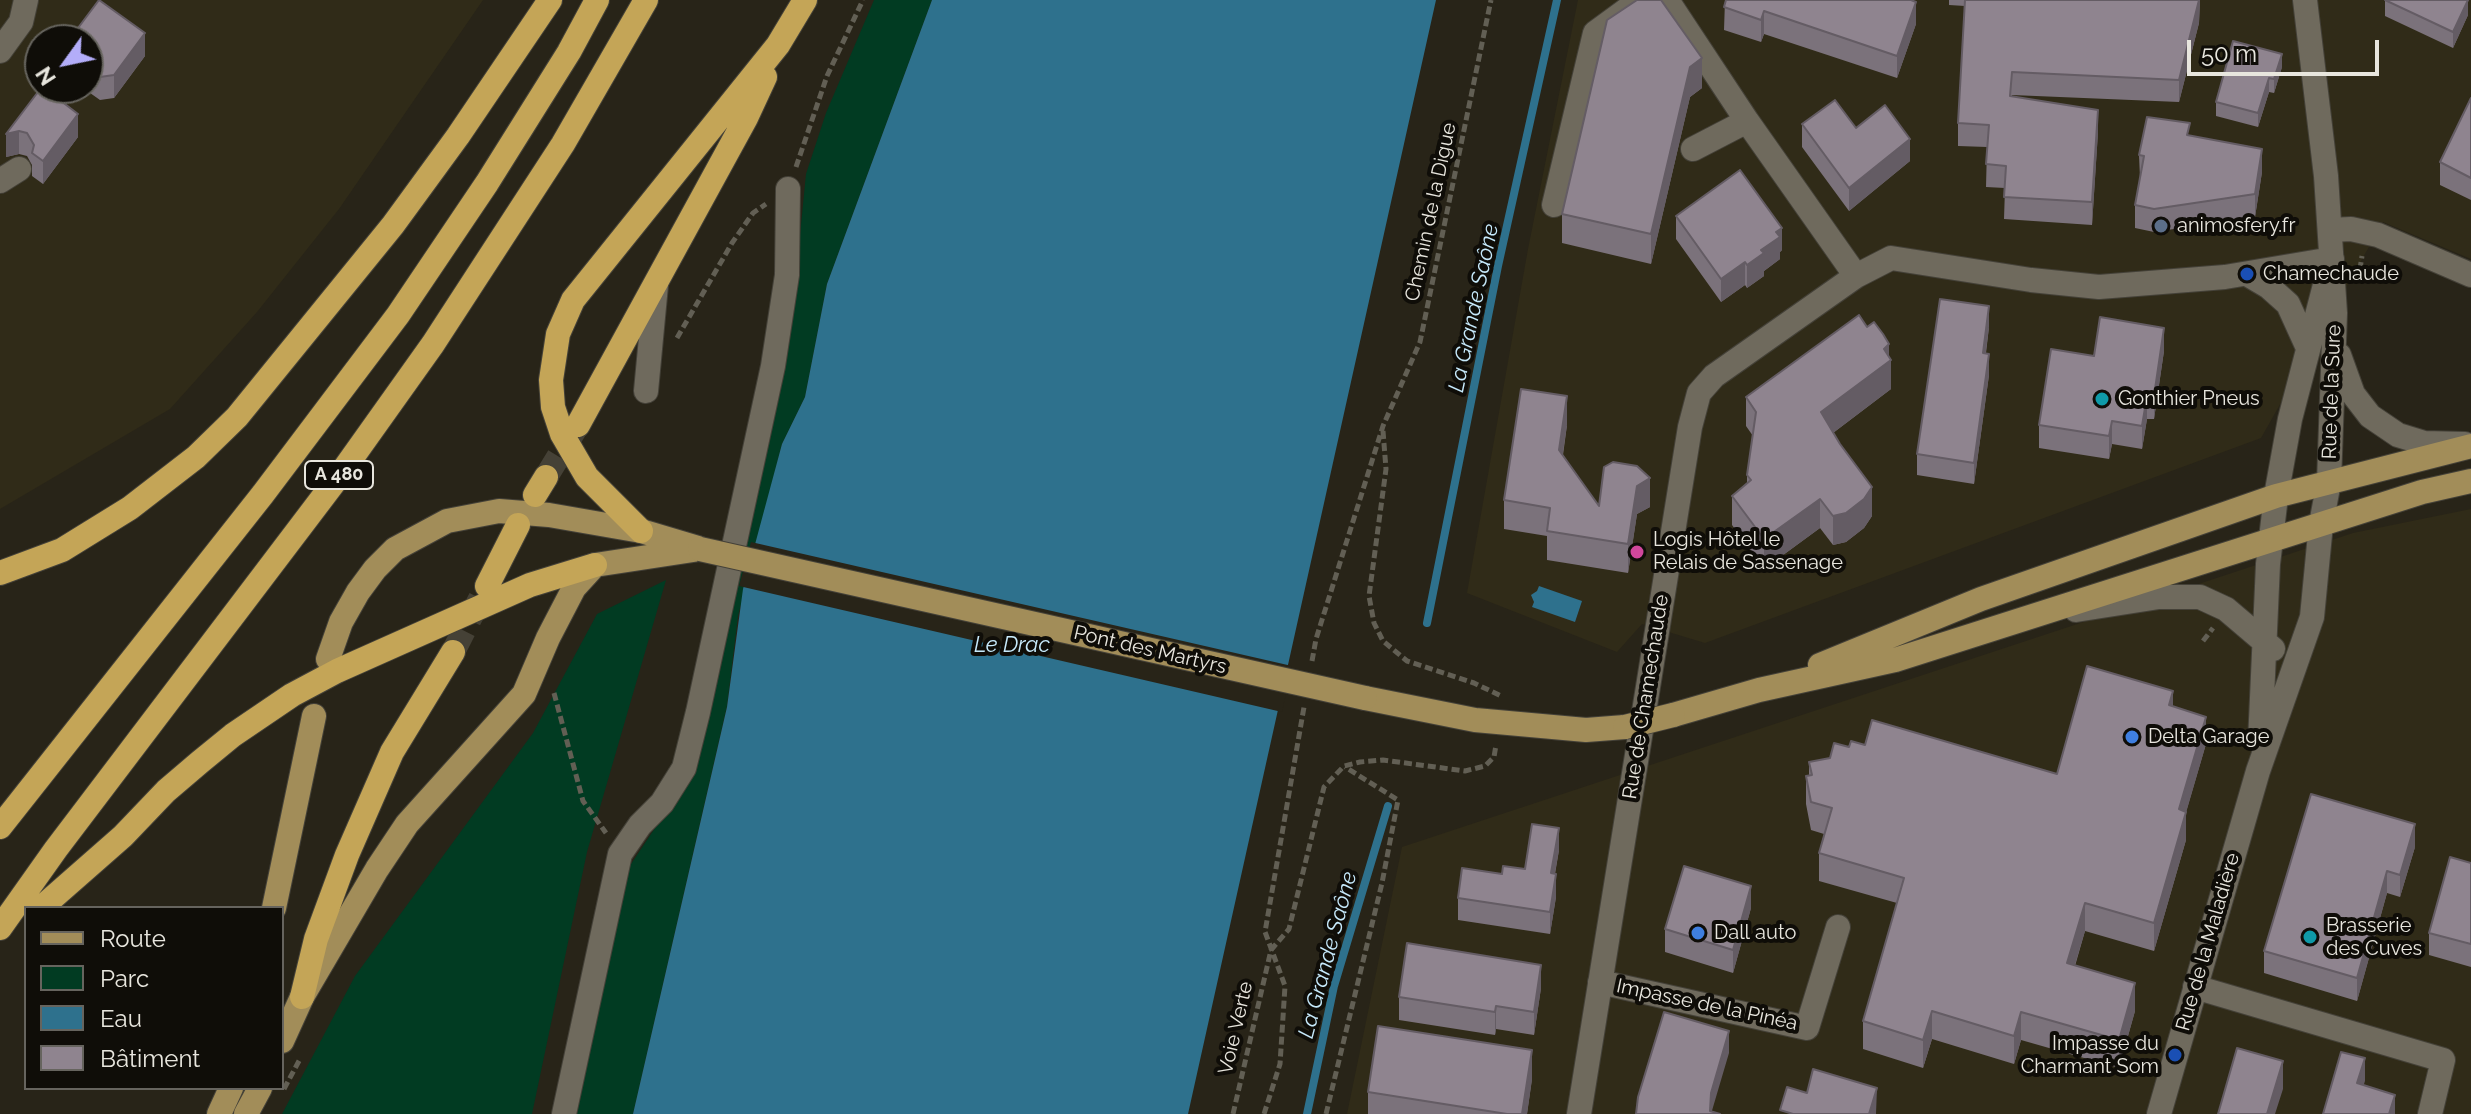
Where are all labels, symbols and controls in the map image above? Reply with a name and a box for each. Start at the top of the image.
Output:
north arrow [24,24,104,104]
scale bar [2191,24,2383,74]
text: 50 m [2201,39,2257,68]
text: N [30,62,61,90]
street label: Chemin de la Digue [1400,121,1462,303]
place label: animosfery.fr [2177,214,2295,238]
marker: animosfery.fr [2152,217,2170,235]
water label: La Grande Saône [1443,221,1505,395]
place label: Chamechaude [2263,262,2399,286]
marker: Chamechaude [2238,265,2256,283]
street label: Rue de la Sure [2318,324,2346,460]
place label: Gonthier Pneus [2118,387,2260,411]
marker: Gonthier Pneus [2093,390,2111,408]
road number: A 480 [305,461,373,489]
place label: Logis Hôtel le Relais de Sassenage [1653,528,1843,575]
marker: Logis Hôtel le Relais de Sassenage [1628,543,1646,561]
street label: Rue de Chamechaude [1618,593,1674,801]
street label: Pont des Martyrs [1071,621,1229,679]
water label: Le Drac [974,632,1050,658]
place label: Delta Garage [2148,725,2269,749]
marker: Delta Garage [2123,728,2141,746]
street label: Rue de la Maladière [2171,850,2245,1034]
water label: La Grande Saône [1293,869,1363,1041]
legend [24,906,284,1090]
place label: Brasserie des Cuves [2326,914,2422,961]
place label: Dall auto [1714,921,1796,945]
text: Route [100,924,166,953]
marker: Dall auto [1689,924,1707,942]
marker: Brasserie des Cuves [2301,928,2319,946]
text: Parc [100,964,149,993]
street label: Impasse de la Pinéa [1614,974,1800,1036]
street label: Voie Verte [1214,979,1258,1077]
text: Eau [100,1004,142,1033]
place label: Impasse du Charmant Som [2021,1032,2159,1079]
text: Bâtiment [100,1044,200,1073]
marker: Impasse du Charmant Som [2166,1046,2184,1064]

